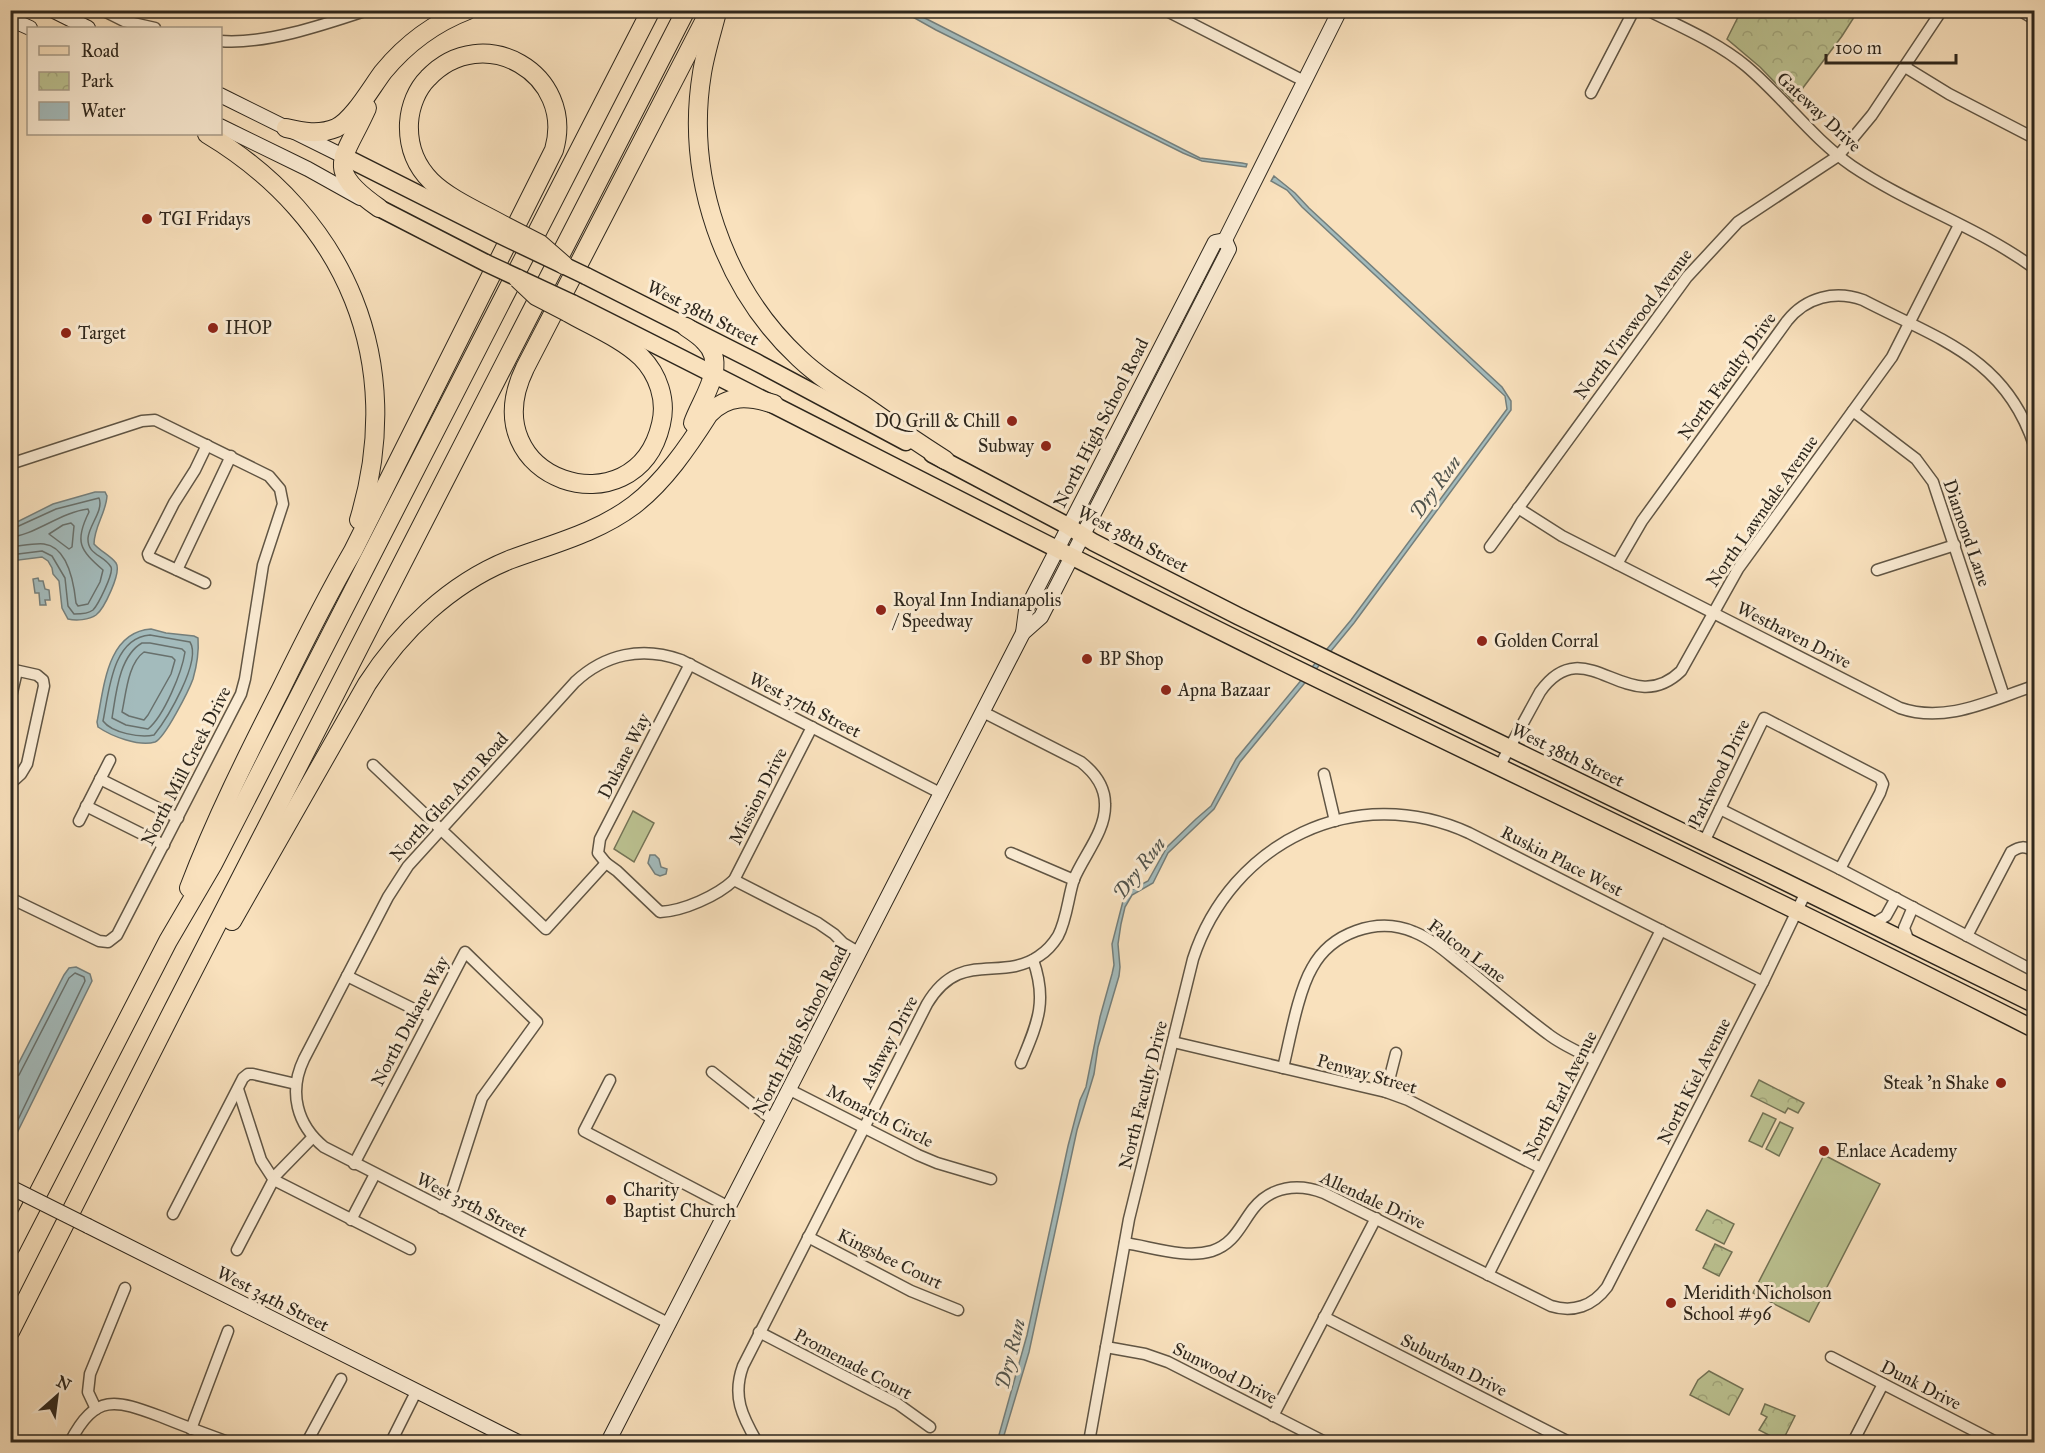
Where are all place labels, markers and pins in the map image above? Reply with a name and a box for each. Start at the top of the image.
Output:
place label: TGI Fridays [159,208,250,230]
marker: TGI Fridays [140,212,154,226]
place label: IHOP [225,317,272,339]
marker: IHOP [206,321,220,335]
place label: Target [78,322,126,345]
marker: Target [59,326,73,340]
place label: DQ Grill & Chill [875,410,1000,432]
marker: DQ Grill & Chill [1005,414,1019,428]
place label: Subway [978,435,1035,457]
marker: Subway [1039,439,1053,453]
place label: Royal Inn Indianapolis / Speedway [891,589,1061,632]
marker: Royal Inn Indianapolis / Speedway [874,603,888,617]
place label: Golden Corral [1494,630,1599,652]
marker: Golden Corral [1475,634,1489,648]
place label: BP Shop [1099,648,1163,670]
marker: BP Shop [1080,652,1094,666]
place label: Apna Bazaar [1177,679,1270,701]
marker: Apna Bazaar [1159,683,1173,697]
place label: Steak 'n Shake [1883,1072,1989,1094]
marker: Steak 'n Shake [1994,1076,2008,1090]
place label: Enlace Academy [1836,1140,1958,1162]
marker: Enlace Academy [1817,1144,1831,1158]
place label: Charity Baptist Church [623,1179,736,1222]
marker: Charity Baptist Church [604,1193,618,1207]
place label: Meridith Nicholson School #96 [1683,1282,1832,1325]
marker: Meridith Nicholson School #96 [1664,1296,1678,1310]

